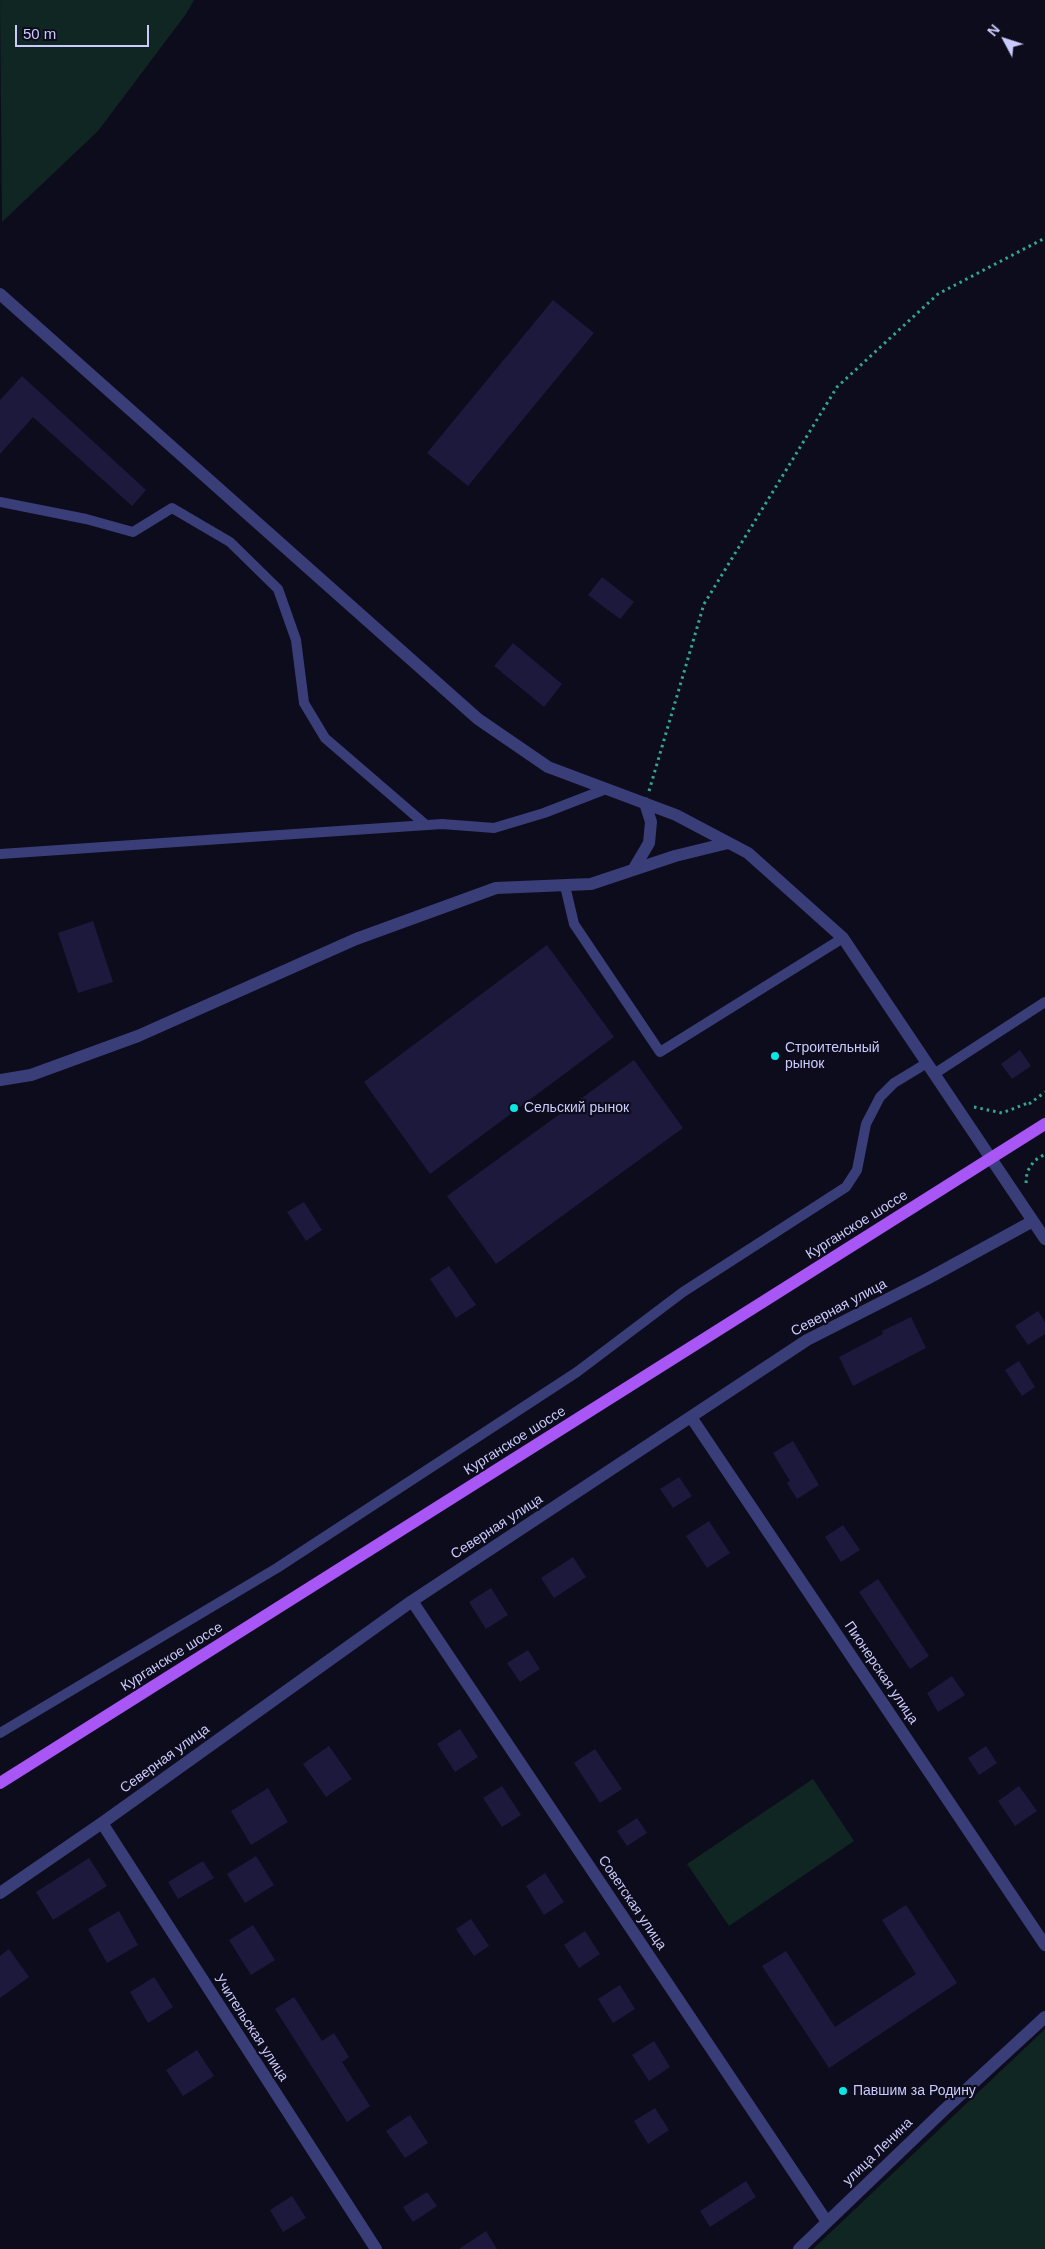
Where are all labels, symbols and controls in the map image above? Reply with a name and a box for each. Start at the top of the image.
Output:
scale bar [18,15,151,47]
north arrow [980,15,1030,65]
text: N [984,21,1003,39]
text: 50 m [23,25,56,42]
place label: Строительный рынок [785,1040,880,1072]
marker: Строительный рынок [769,1050,781,1062]
place label: Сельский рынок [524,1100,629,1116]
marker: Сельский рынок [508,1102,520,1114]
street label: Курганское шоссе [803,1187,911,1263]
street label: Северная улица [788,1276,890,1340]
street label: Курганское шоссе [461,1403,569,1479]
street label: Северная улица [448,1491,546,1563]
street label: Пионерская улица [840,1618,922,1728]
street label: Курганское шоссе [118,1619,226,1695]
street label: Северная улица [117,1721,213,1797]
street label: Советская улица [594,1853,670,1953]
street label: Учительская улица [210,1971,292,2085]
place label: Павшим за Родину [853,2083,976,2099]
marker: Павшим за Родину [837,2085,849,2097]
street label: улица Ленина [840,2115,916,2189]

